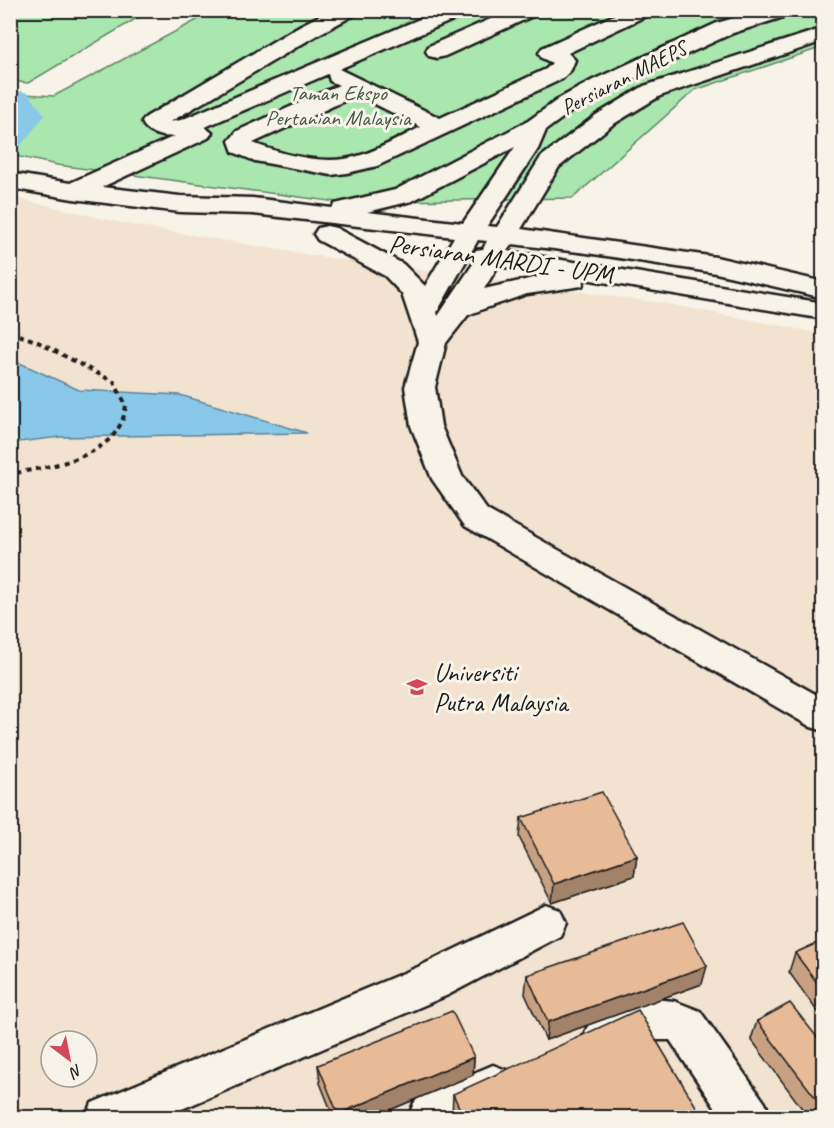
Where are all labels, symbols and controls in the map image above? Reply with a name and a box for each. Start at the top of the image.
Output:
street label: Persiaran MAEPS [557,33,694,122]
park label: Taman Ekspo Pertanian Malaysia [265,79,412,132]
street label: Persiaran MARDI - UPM [387,227,617,291]
place label: Universiti Putra Malaysia [434,656,570,719]
school or university icon: Universiti Putra Malaysia [405,675,429,699]
north arrow [39,1029,99,1089]
text: N [64,1060,86,1084]

